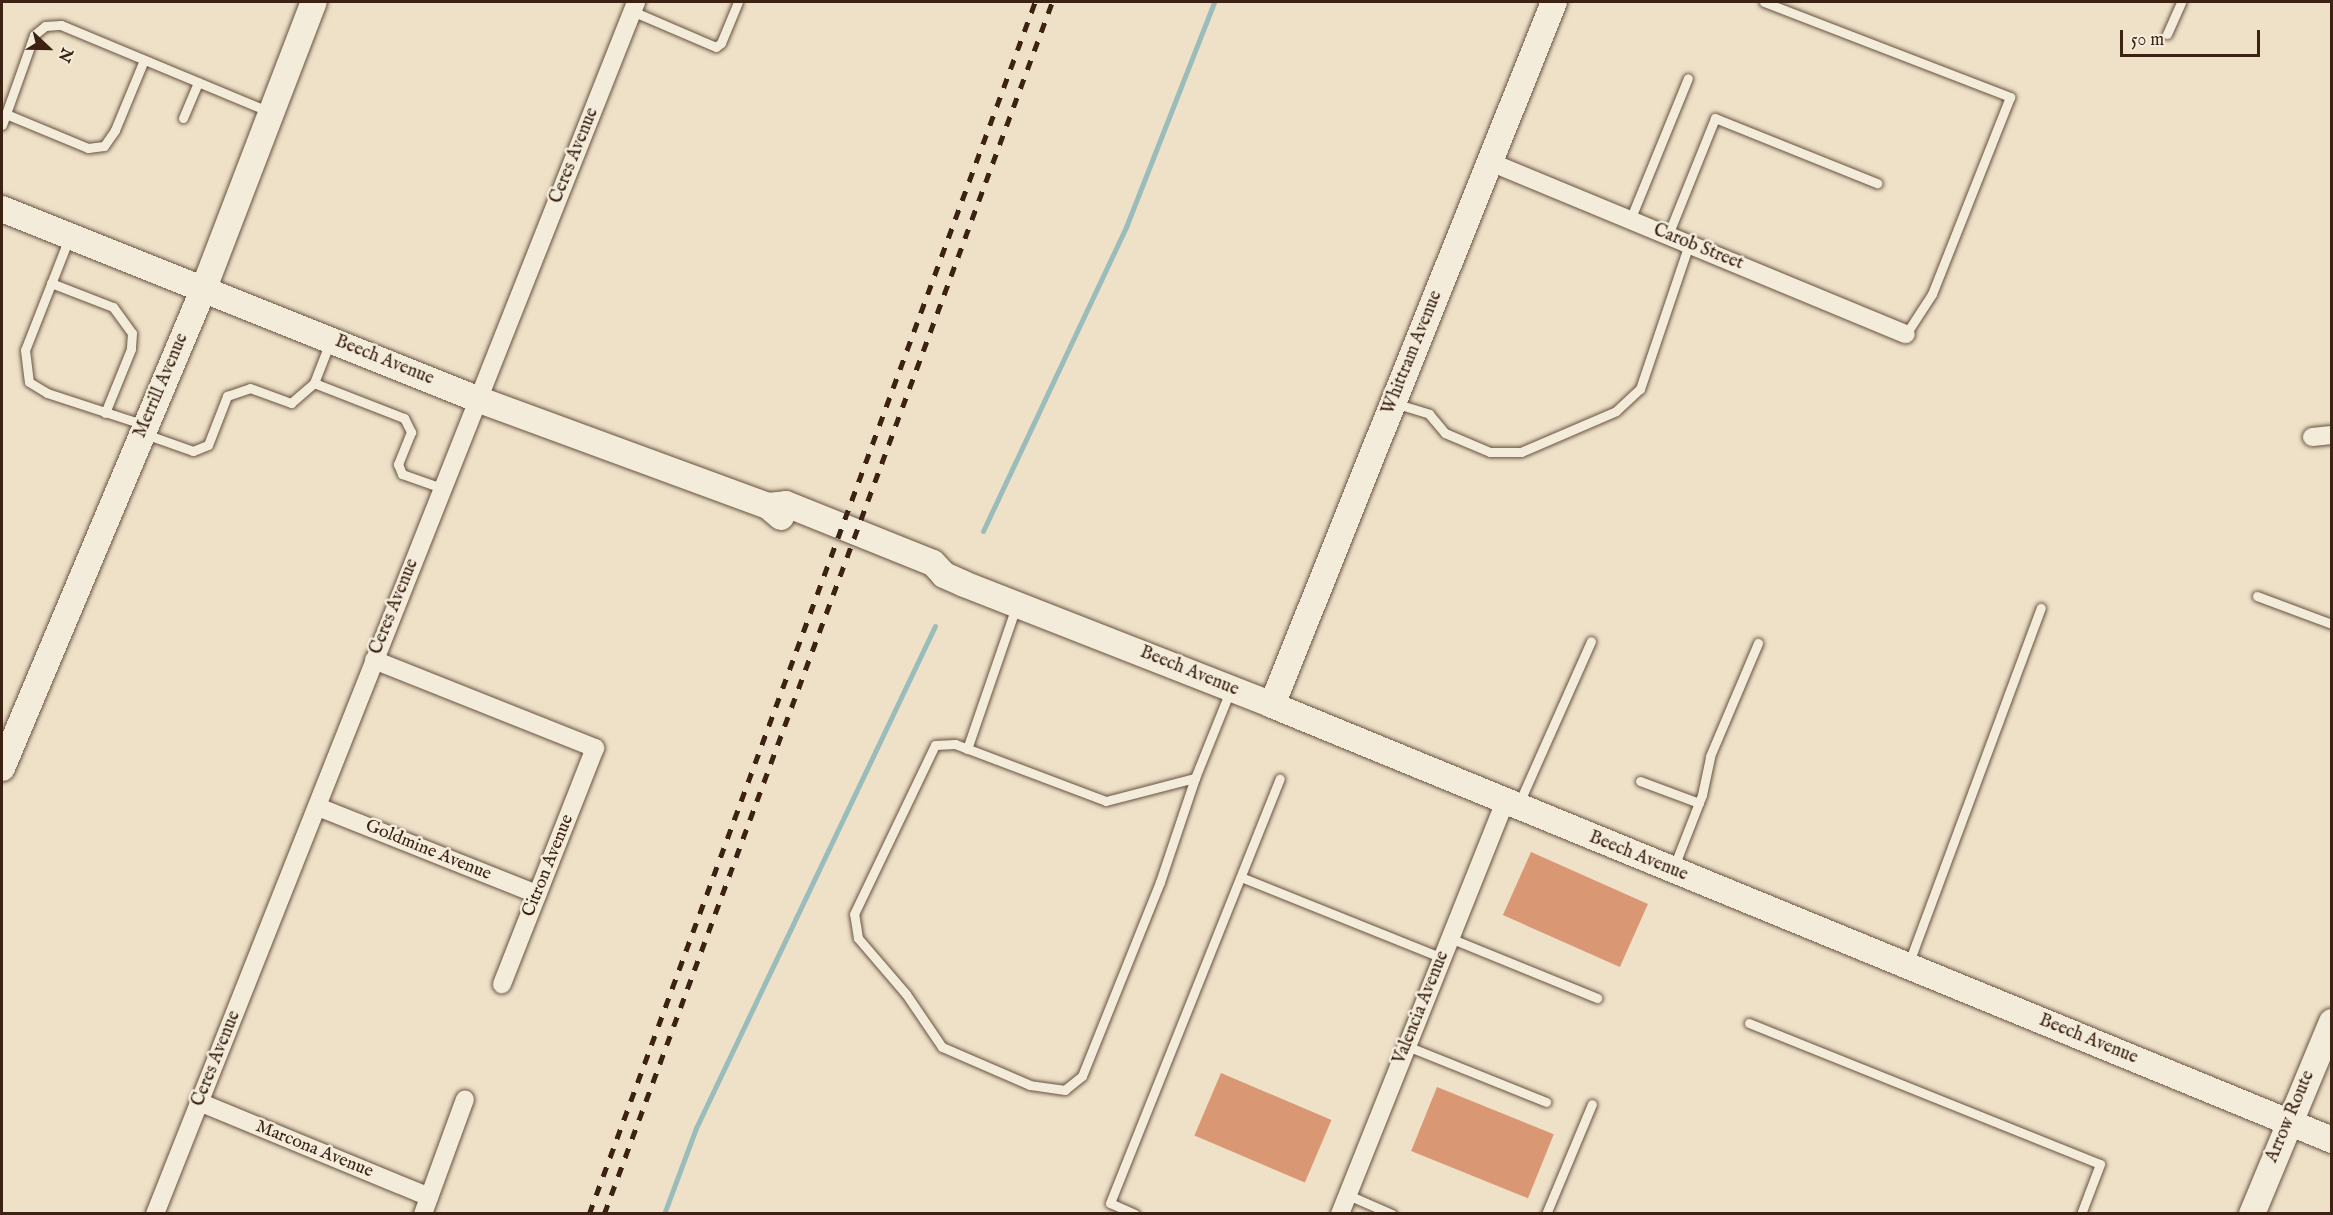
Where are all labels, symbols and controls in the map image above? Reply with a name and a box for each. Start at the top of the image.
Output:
north arrow [18,18,78,78]
scale bar [2123,18,2262,56]
text: 50 m [2131,29,2164,52]
text: N [53,45,77,65]
street label: Ceres Avenue [546,105,604,207]
street label: Carob Street [1650,220,1746,276]
street label: Whittram Avenue [1378,288,1448,418]
street label: Merrill Avenue [130,330,194,442]
street label: Beech Avenue [331,331,437,391]
street label: Ceres Avenue [366,556,424,658]
street label: Beech Avenue [1136,642,1242,702]
street label: Citron Avenue [519,812,579,920]
street label: Goldmine Avenue [362,816,494,886]
street label: Beech Avenue [1585,827,1691,887]
street label: Valencia Avenue [1389,948,1455,1068]
street label: Ceres Avenue [188,1008,246,1110]
street label: Beech Avenue [2035,1010,2141,1070]
street label: Arrow Route [2262,1068,2320,1166]
street label: Marcona Avenue [252,1117,376,1183]

